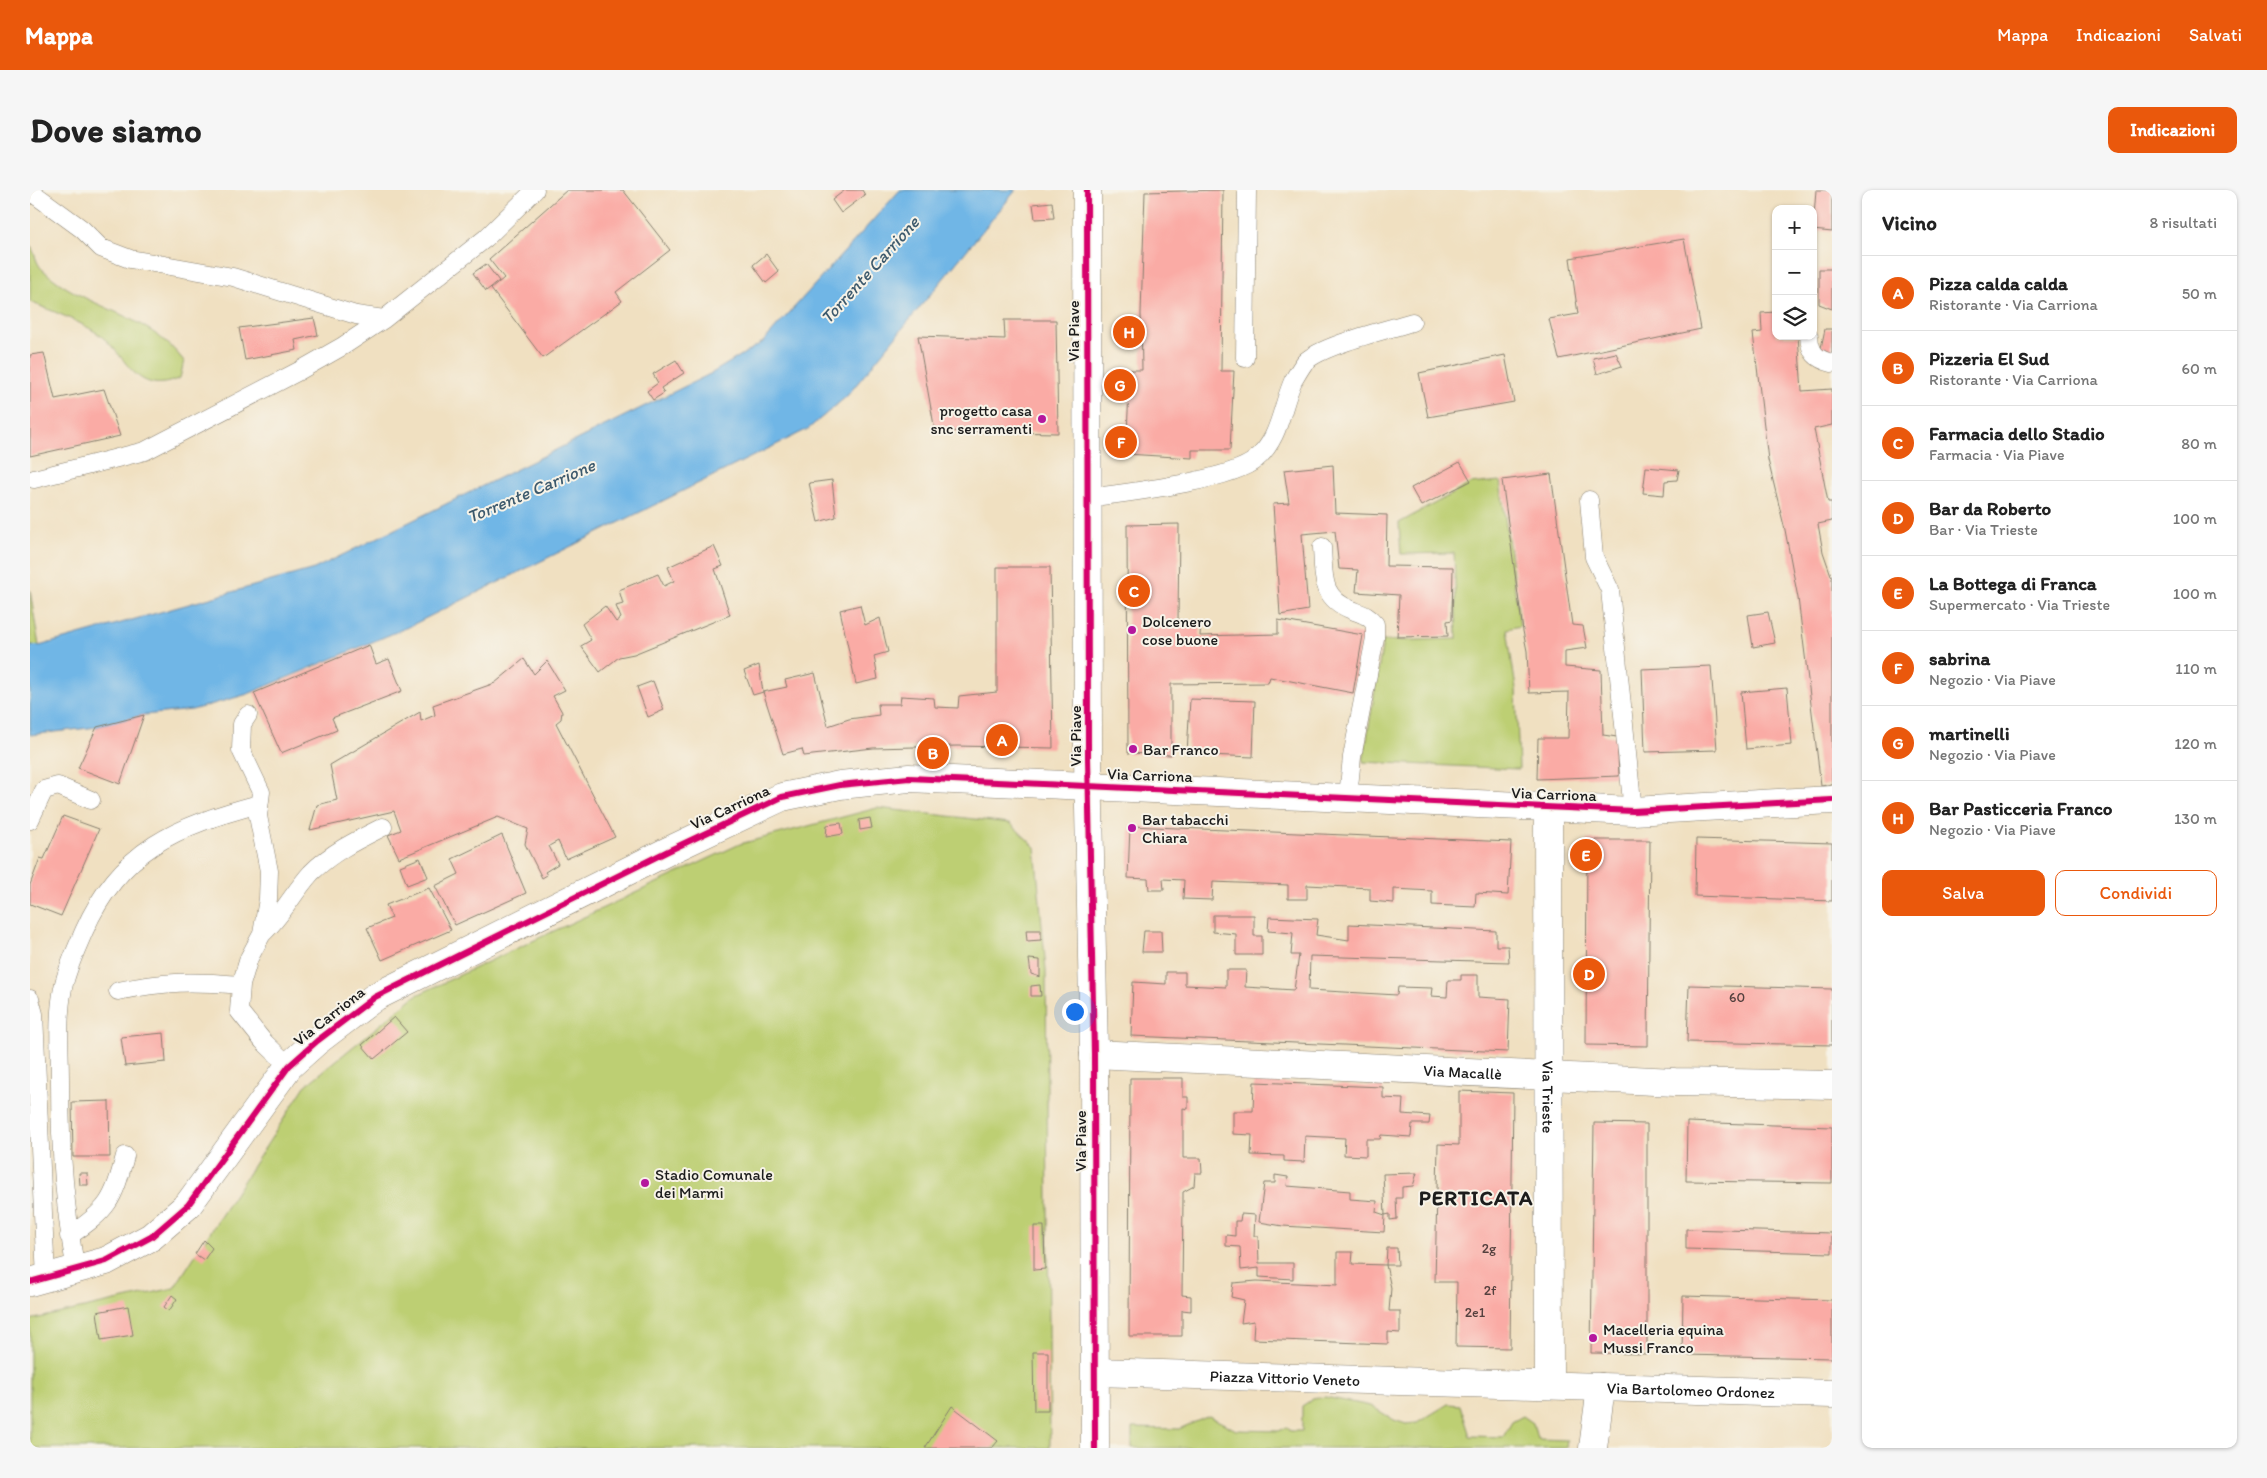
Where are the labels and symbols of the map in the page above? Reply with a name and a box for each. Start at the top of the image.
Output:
water label: Torrente Carrione [816,211,925,328]
street label: Via Piave [1064,300,1083,362]
pin: H [1113,313,1145,351]
pin: G [1104,366,1136,404]
place label: progetto casa snc serramenti [930,401,1032,438]
marker: progetto casa snc serramenti [1036,413,1048,425]
pin: F [1105,423,1137,461]
water label: Torrente Carrione [464,454,600,528]
pin: C [1118,572,1150,610]
place label: Dolcenero cose buone [1142,612,1218,649]
marker: Dolcenero cose buone [1126,624,1138,636]
street label: Via Piave [1066,705,1085,767]
pin: A [986,721,1018,759]
pin: B [917,734,949,772]
place label: Bar Franco [1143,740,1219,759]
marker: Bar Franco [1127,743,1139,755]
street label: Via Carriona [1107,764,1194,786]
street label: Via Carriona [687,780,773,834]
street label: Via Carriona [1511,783,1598,805]
place label: Bar tabacchi Chiara [1142,810,1229,847]
marker: Bar tabacchi Chiara [1126,822,1138,834]
pin: E [1570,836,1602,874]
pin: D [1573,955,1605,993]
street label: Via Carriona [289,982,369,1050]
house number: 60 [1729,989,1745,1006]
your location [1062,999,1088,1025]
street label: Via Macallè [1423,1060,1502,1083]
street label: Via Trieste [1539,1061,1558,1133]
street label: Via Piave [1071,1110,1090,1172]
place label: Stadio Comunale dei Marmi [655,1165,773,1202]
marker: Stadio Comunale dei Marmi [639,1177,651,1189]
district label: PERTICATA [1419,1185,1533,1210]
house number: 2g [1482,1240,1497,1257]
house number: 2f [1484,1282,1497,1299]
house number: 2e1 [1465,1304,1486,1321]
place label: Macelleria equina Mussi Franco [1603,1320,1725,1357]
marker: Macelleria equina Mussi Franco [1587,1332,1599,1344]
street label: Piazza Vittorio Veneto [1209,1366,1360,1389]
street label: Via Bartolomeo Ordonez [1606,1378,1776,1402]

